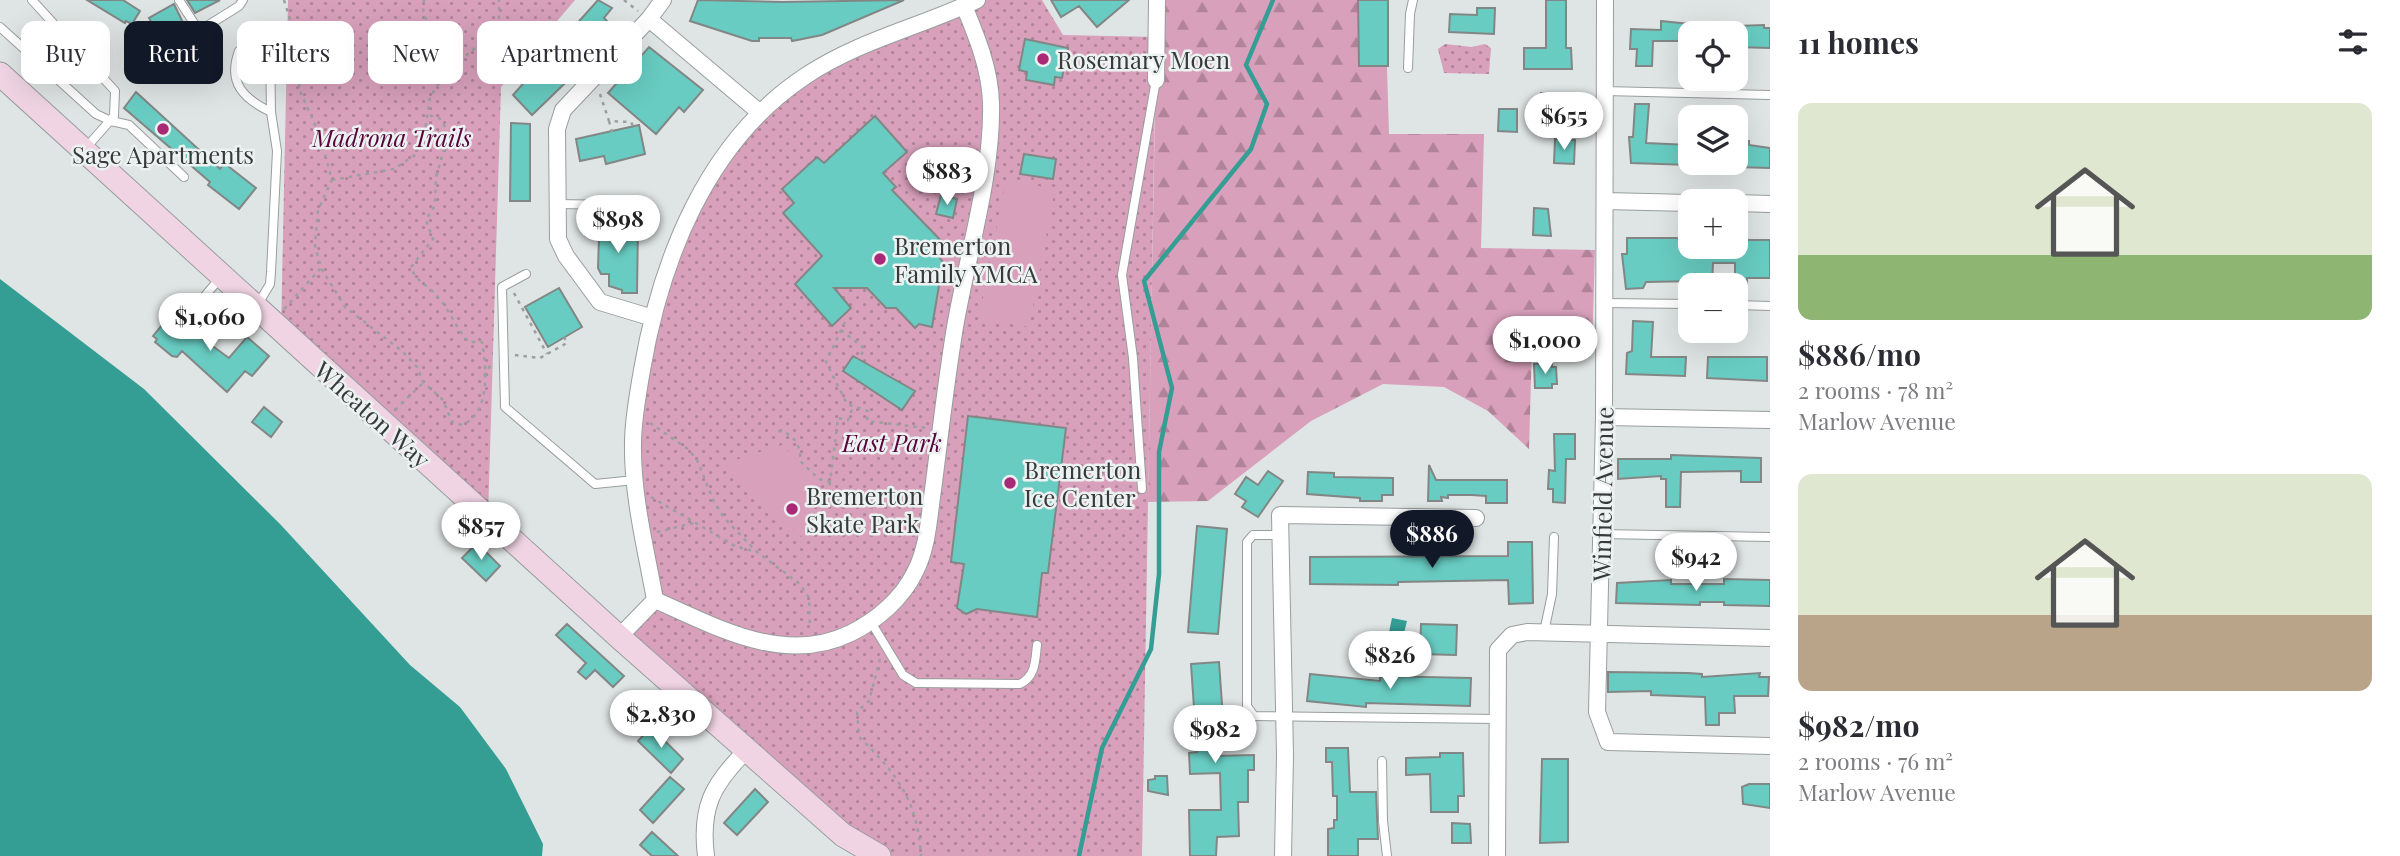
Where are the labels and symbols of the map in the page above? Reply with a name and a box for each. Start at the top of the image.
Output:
place label: Rosemary Moen [1057,43,1230,75]
marker: Rosemary Moen [1035,51,1051,67]
pin: $655 [1523,92,1605,152]
marker: Sage Apartments [155,121,171,137]
park label: Madrona Trails [312,121,471,153]
place label: Sage Apartments [72,138,254,170]
pin: $883 [906,148,988,207]
pin: $898 [577,196,659,255]
place label: Bremerton Family YMCA [894,229,1039,289]
marker: Bremerton Family YMCA [872,251,888,267]
pin: $1,060 [153,294,267,353]
pin: $1,000 [1488,316,1602,376]
street label: Wheaton Way [308,353,438,475]
street label: Winfield Avenue [1584,406,1620,583]
park label: East Park [841,426,942,458]
place label: Bremerton Ice Center [1024,453,1141,513]
marker: Bremerton Ice Center [1002,475,1018,491]
place label: Bremerton Skate Park [806,479,923,539]
marker: Bremerton Skate Park [784,501,800,517]
pin: $857 [440,503,522,562]
pin: $886 [1391,510,1473,570]
pin: $942 [1655,534,1737,593]
pin: $826 [1349,632,1431,691]
pin: $2,830 [604,690,718,750]
pin: $982 [1174,706,1256,765]

